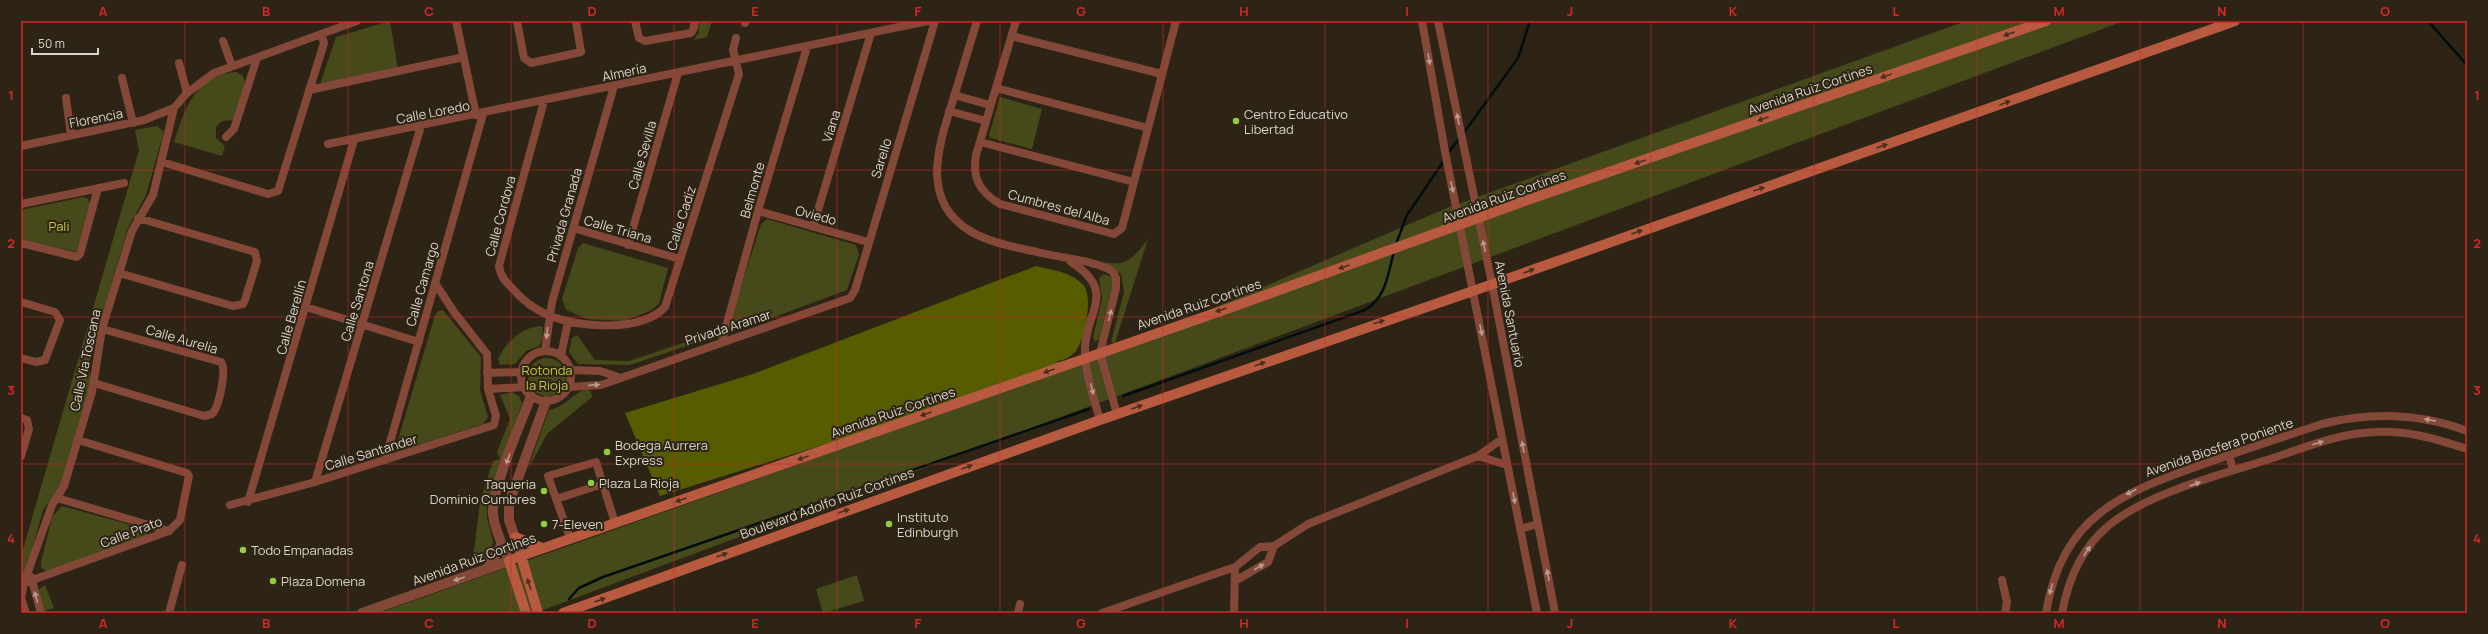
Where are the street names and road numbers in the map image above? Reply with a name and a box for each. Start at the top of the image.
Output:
street label: Almería [600,59,648,85]
street label: Avenida Ruiz Cortines [1746,59,1875,119]
street label: Calle Loredo [395,96,472,128]
street label: Florencia [68,104,124,132]
street label: Viana [818,108,844,144]
street label: Calle Sevilla [624,118,660,192]
street label: Sarello [866,135,896,180]
street label: Belmonte [735,159,769,220]
street label: Avenida Ruiz Cortines [1440,165,1568,227]
street label: Privada Granada [542,166,586,264]
street label: Calle Cordova [481,174,519,258]
street label: Calle Cadíz [662,183,700,253]
street label: Cumbres del Alba [1006,185,1112,229]
street label: Oviedo [793,201,839,229]
street label: Calle Triana [582,211,654,247]
street label: Calle Camargo [401,239,443,328]
street label: Calle Santona [336,259,378,343]
street label: Avenida Santuario [1491,259,1529,369]
street label: Avenida Ruiz Cortines [1135,274,1264,334]
street label: Calle Berellín [272,277,310,357]
street label: Privada Aramar [683,305,774,349]
street label: Calle Via Toscana [65,307,105,413]
street label: Calle Aurelia [144,320,220,358]
street label: Avenida Ruiz Cortines [829,382,958,442]
street label: Avenida Biosfera Poniente [2143,413,2296,481]
street label: Calle Santander [323,429,420,475]
street label: Boulevard Adolfo Ruiz Cortines [738,463,917,543]
street label: Calle Prato [97,512,165,552]
street label: Avenida Ruiz Cortines [410,528,538,590]

